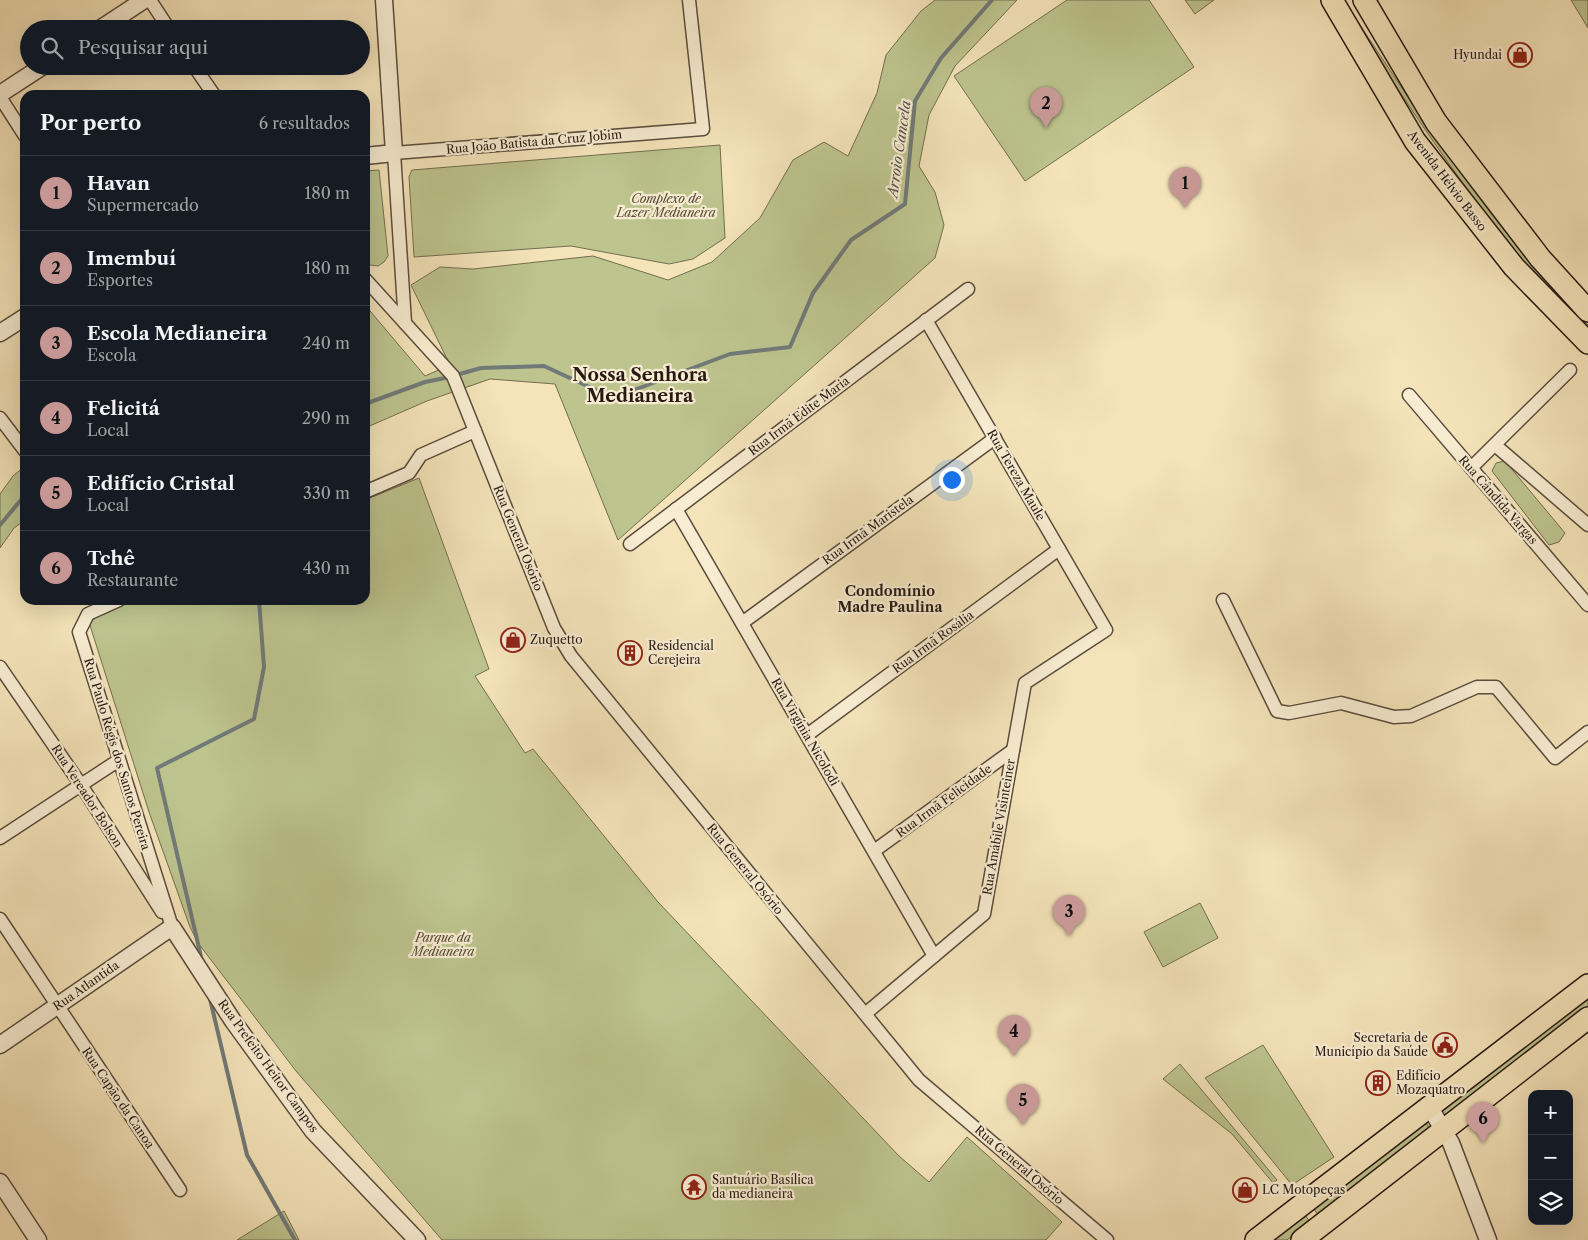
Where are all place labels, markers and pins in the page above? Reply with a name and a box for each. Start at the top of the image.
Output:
shop icon: Hyundai [1507,42,1533,68]
place label: Hyundai [1453,47,1502,62]
pin: 2 [1030,87,1062,128]
pin: 1 [1169,167,1201,208]
shop icon: Zuquetto [500,627,526,653]
place label: Zuquetto [530,632,583,647]
place label: Residencial Cerejeira [648,638,714,667]
building icon: Residencial Cerejeira [617,640,643,666]
pin: 3 [1053,895,1085,936]
pin: 4 [998,1015,1030,1056]
place label: Secretaria de Município da Saúde [1315,1030,1428,1059]
public building icon: Secretaria de Município da Saúde [1432,1032,1458,1058]
place label: Edifício Mozaquatro [1396,1068,1465,1097]
building icon: Edifício Mozaquatro [1365,1070,1391,1096]
pin: 5 [1007,1084,1039,1125]
pin: 6 [1467,1102,1499,1143]
place label: Santuário Basílica da medianeira [712,1172,814,1201]
temple icon: Santuário Basílica da medianeira [681,1174,707,1200]
shop icon: LC Motopeças [1232,1177,1258,1203]
place label: LC Motopeças [1262,1182,1345,1197]

